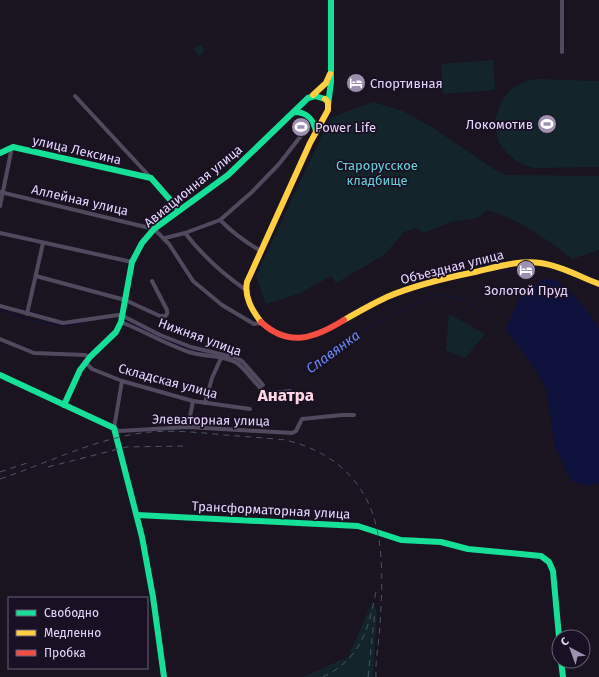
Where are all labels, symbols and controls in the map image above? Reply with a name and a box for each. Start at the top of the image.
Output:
hotel icon: Спортивная [345,72,367,94]
place label: Спортивная [370,76,443,91]
sports icon: Локомотив [536,113,558,135]
sports icon: Power Life [290,116,312,138]
place label: Локомотив [466,117,533,132]
place label: Power Life [315,120,376,135]
street label: улица Лексина [31,132,123,168]
street label: Авиационная улица [141,142,245,230]
park label: Старорусское кладбище [336,158,418,188]
street label: Аллейная улица [30,182,130,218]
street label: Объездная улица [399,247,505,287]
hotel icon: Золотой Пруд [515,259,537,281]
place label: Золотой Пруд [484,283,568,298]
street label: Нижняя улица [156,315,244,359]
water label: Славянка [303,327,363,377]
street label: Складская улица [117,361,219,401]
district label: Анатра [257,385,314,406]
street label: Элеваторная улица [152,411,270,429]
street label: Трансформаторная улица [191,498,351,522]
legend [8,597,148,669]
text: Свободно [44,606,99,620]
text: Медленно [44,626,101,640]
north arrow [551,629,591,669]
text: С [558,634,572,649]
text: Пробка [44,646,86,660]

